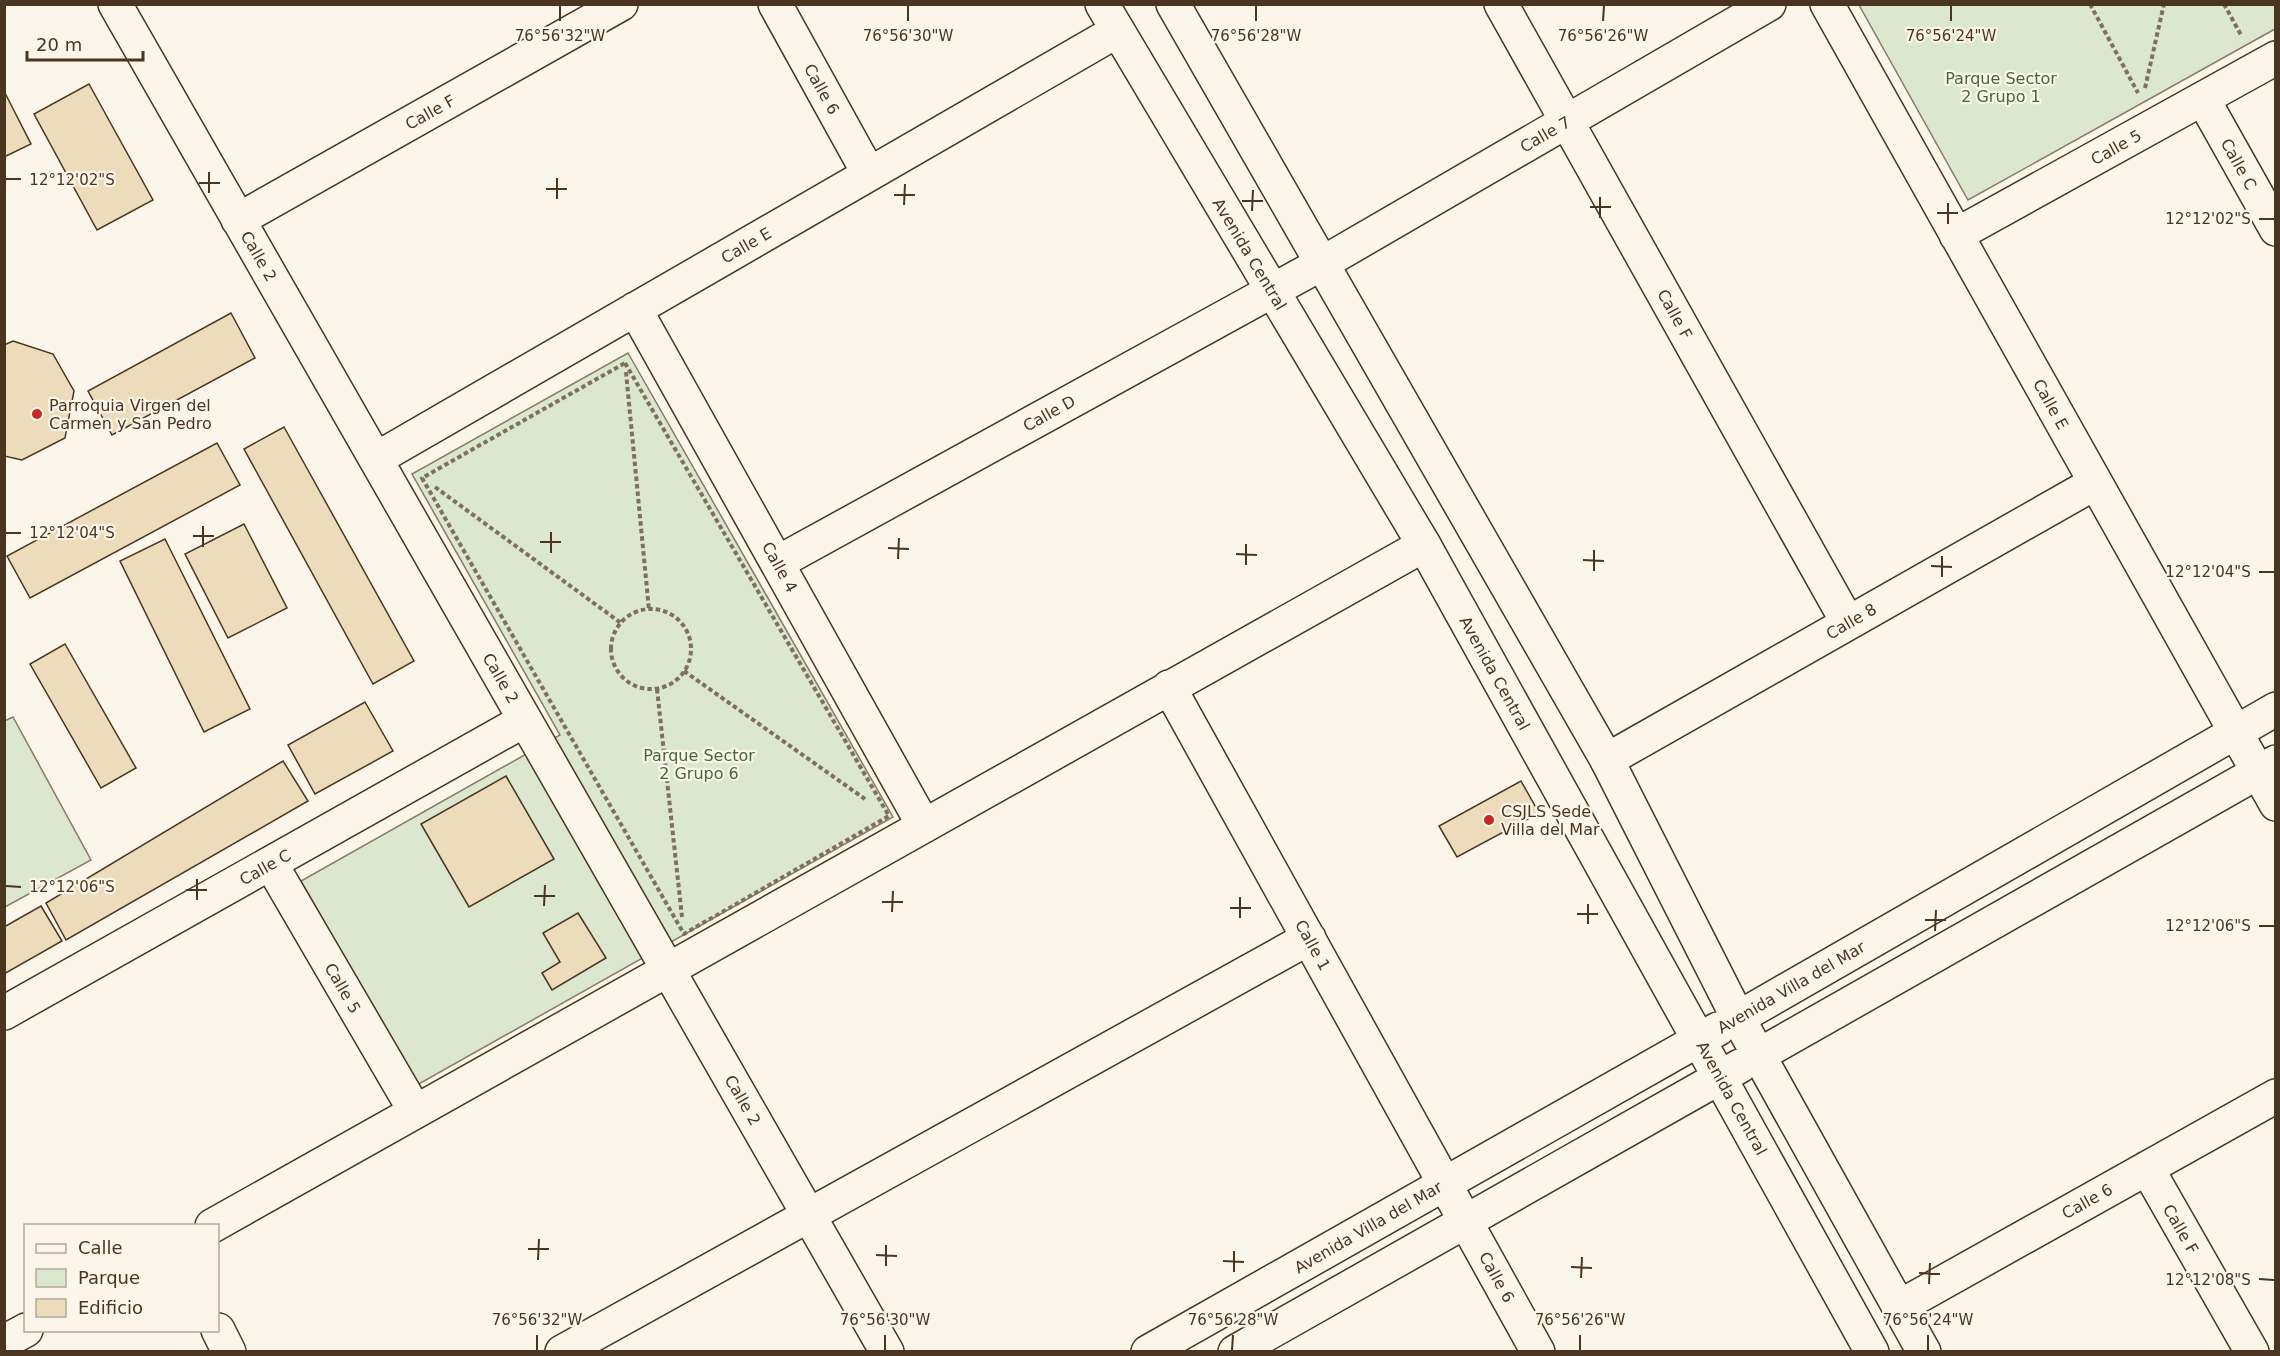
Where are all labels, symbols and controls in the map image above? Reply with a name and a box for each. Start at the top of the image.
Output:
scale bar [27,24,142,62]
text: 76°56'32"W [515,27,605,45]
text: 76°56'30"W [863,27,953,45]
text: 76°56'28"W [1211,27,1301,45]
text: 76°56'26"W [1558,27,1648,45]
text: 76°56'24"W [1906,27,1996,45]
text: 20 m [36,34,82,55]
street label: Calle 6 [800,61,843,118]
park label: Parque Sector 2 Grupo 1 [1945,69,2057,106]
street label: Calle F [402,91,458,134]
street label: Calle 7 [1517,112,1574,156]
street label: Calle 5 [2088,126,2145,169]
street label: Calle C [2217,135,2260,193]
text: 12°12'02"S [29,171,115,189]
street label: Avenida Central [1209,195,1290,314]
text: 12°12'02"S [2165,210,2251,228]
street label: Calle E [718,223,775,267]
street label: Calle 2 [237,228,281,285]
street label: Calle F [1653,286,1696,342]
street label: Calle E [2029,376,2072,433]
street label: Calle D [1020,391,1079,436]
place label: Parroquia Virgen del Carmen y San Pedro [49,396,212,433]
marker: Parroquia Virgen del Carmen y San Pedro [30,407,44,421]
text: 12°12'04"S [29,524,115,542]
street label: Calle 4 [758,539,801,596]
text: 12°12'04"S [2165,563,2251,581]
street label: Calle 8 [1823,599,1880,643]
street label: Avenida Central [1455,613,1534,733]
street label: Calle 2 [479,650,523,707]
park label: Parque Sector 2 Grupo 6 [643,746,755,783]
place label: CSJLS Sede Villa del Mar [1501,802,1600,839]
marker: CSJLS Sede Villa del Mar [1482,813,1496,827]
street label: Calle C [236,846,294,889]
text: 12°12'06"S [29,878,115,896]
street label: Calle 1 [1291,917,1334,974]
text: 12°12'06"S [2165,917,2251,935]
street label: Avenida Villa del Mar [1714,937,1869,1038]
street label: Calle 5 [321,960,365,1017]
street label: Avenida Central [1692,1038,1771,1158]
street label: Calle 2 [721,1072,765,1129]
street label: Avenida Villa del Mar [1291,1177,1446,1278]
street label: Calle 6 [2059,1180,2116,1223]
street label: Calle F [2159,1201,2202,1257]
legend [24,1224,219,1332]
text: Calle [78,1237,123,1258]
street label: Calle 6 [1475,1249,1518,1306]
text: Parque [78,1267,140,1288]
text: 12°12'08"S [2165,1271,2251,1289]
text: Edificio [78,1297,143,1318]
text: 76°56'32"W [492,1311,582,1329]
text: 76°56'30"W [840,1311,930,1329]
text: 76°56'28"W [1188,1311,1278,1329]
text: 76°56'26"W [1535,1311,1625,1329]
text: 76°56'24"W [1883,1311,1973,1329]

